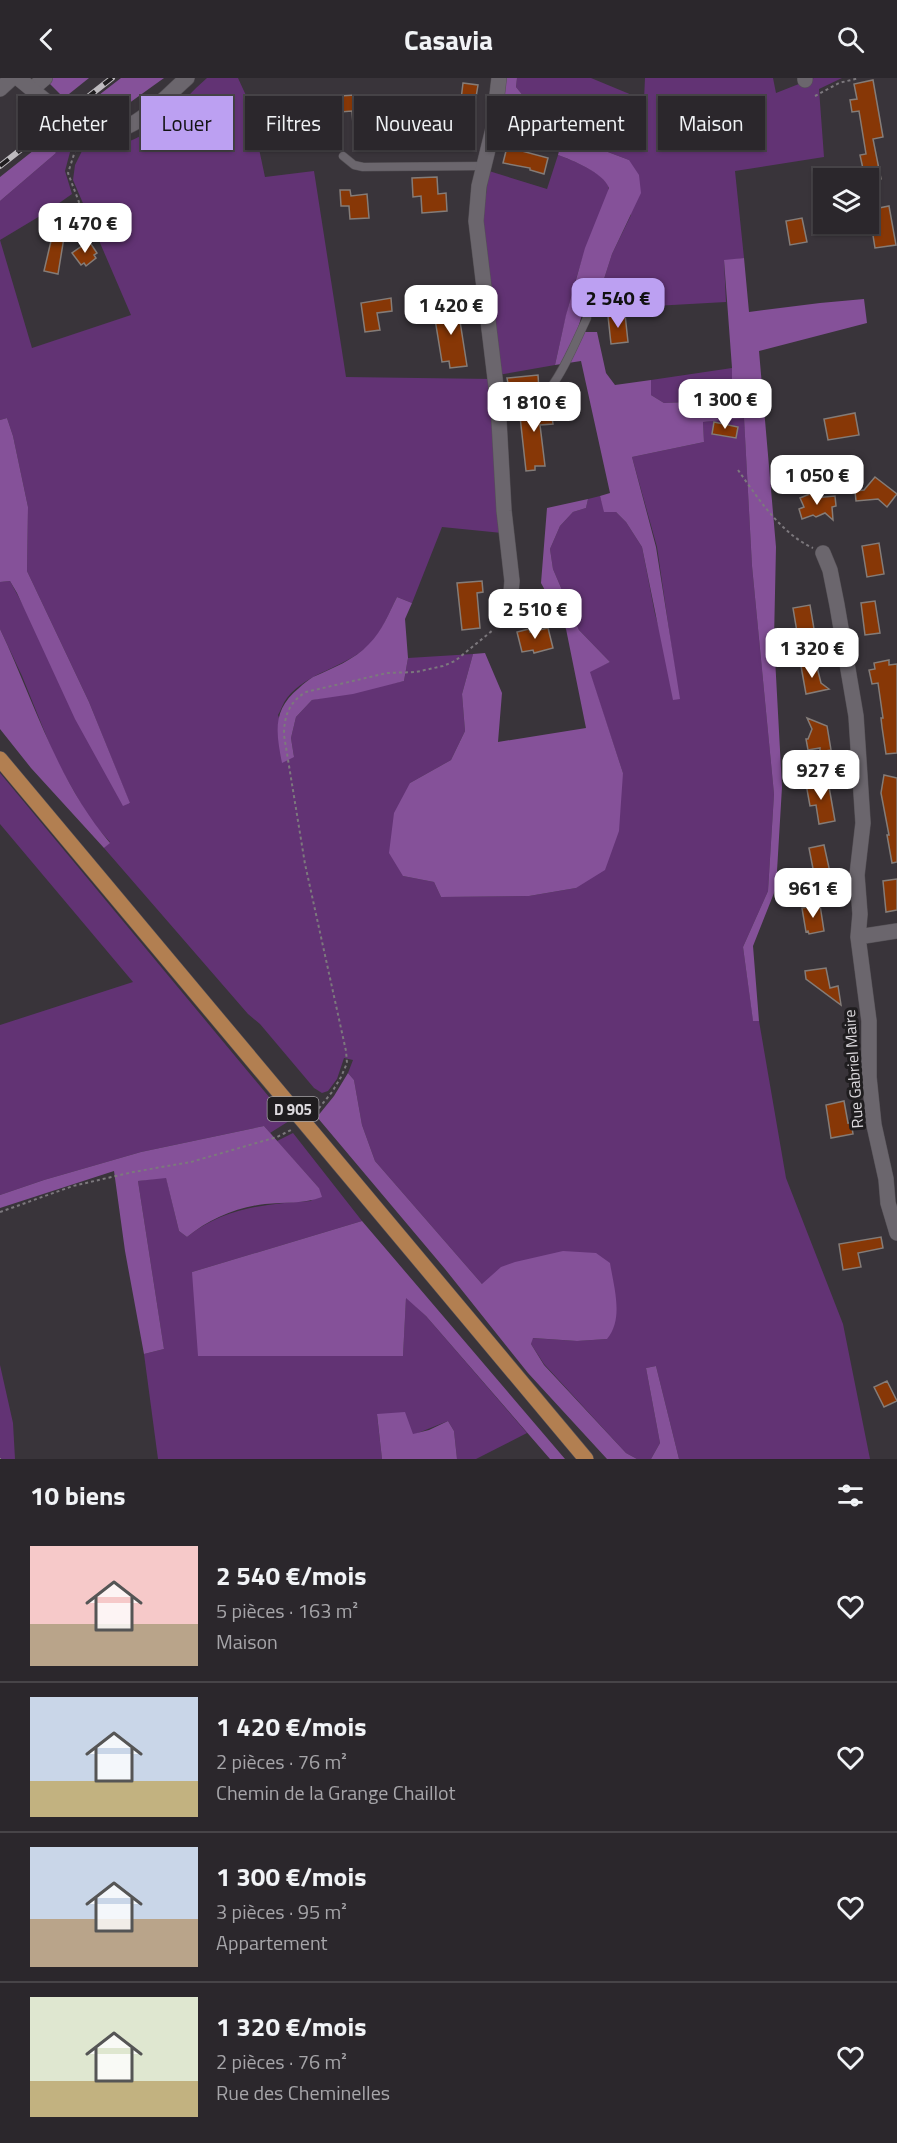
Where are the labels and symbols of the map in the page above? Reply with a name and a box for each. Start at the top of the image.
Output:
pin: 1 470 € [30,203,140,254]
pin: 2 540 € [563,278,673,329]
pin: 1 420 € [396,285,506,336]
pin: 1 300 € [670,379,780,430]
pin: 1 810 € [479,382,589,433]
pin: 1 050 € [762,455,872,506]
pin: 2 510 € [480,589,590,640]
pin: 1 320 € [757,628,867,679]
pin: 927 € [779,750,863,801]
pin: 961 € [771,868,855,919]
street label: Rue Gabriel Maire [837,1009,869,1129]
road number: D 905 [268,1097,318,1121]

